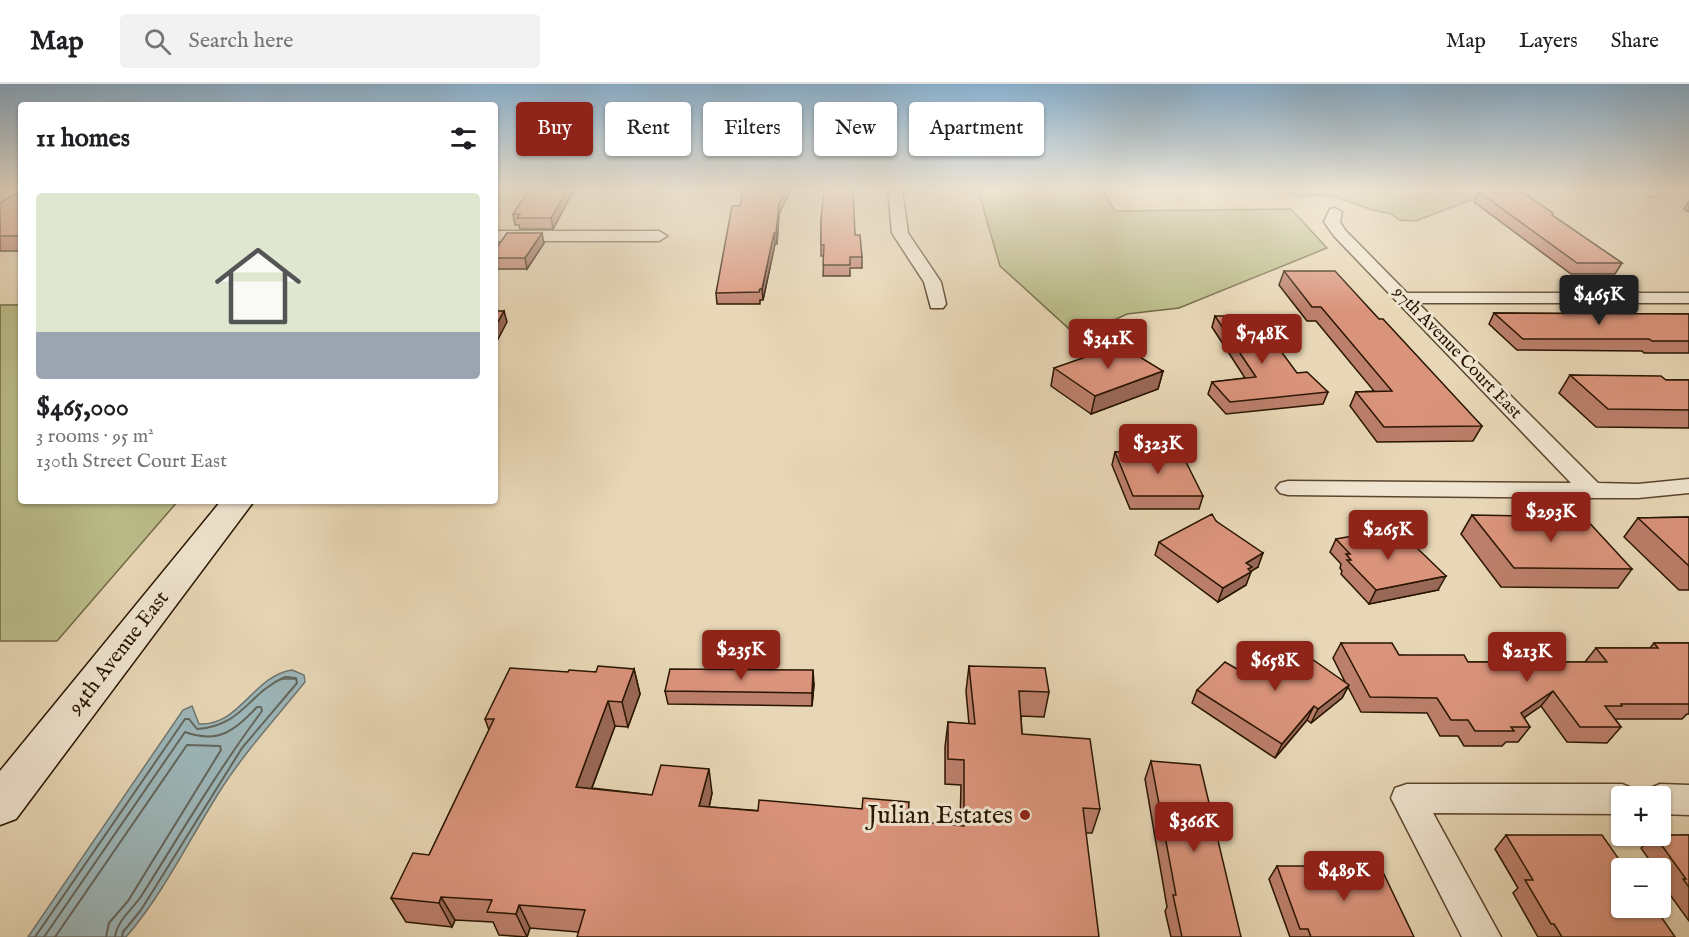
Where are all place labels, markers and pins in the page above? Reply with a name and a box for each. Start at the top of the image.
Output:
pin: $465K [1557,275,1641,326]
pin: $748K [1220,314,1304,365]
pin: $341K [1066,319,1150,370]
pin: $323K [1116,424,1200,475]
pin: $293K [1509,492,1593,543]
pin: $265K [1346,510,1430,561]
pin: $235K [699,630,783,681]
pin: $213K [1485,632,1569,683]
pin: $658K [1233,641,1317,692]
place label: Julian Estates [864,799,1013,832]
pin: $366K [1152,802,1236,853]
marker: Julian Estates [1018,808,1032,822]
pin: $489K [1302,851,1386,902]

